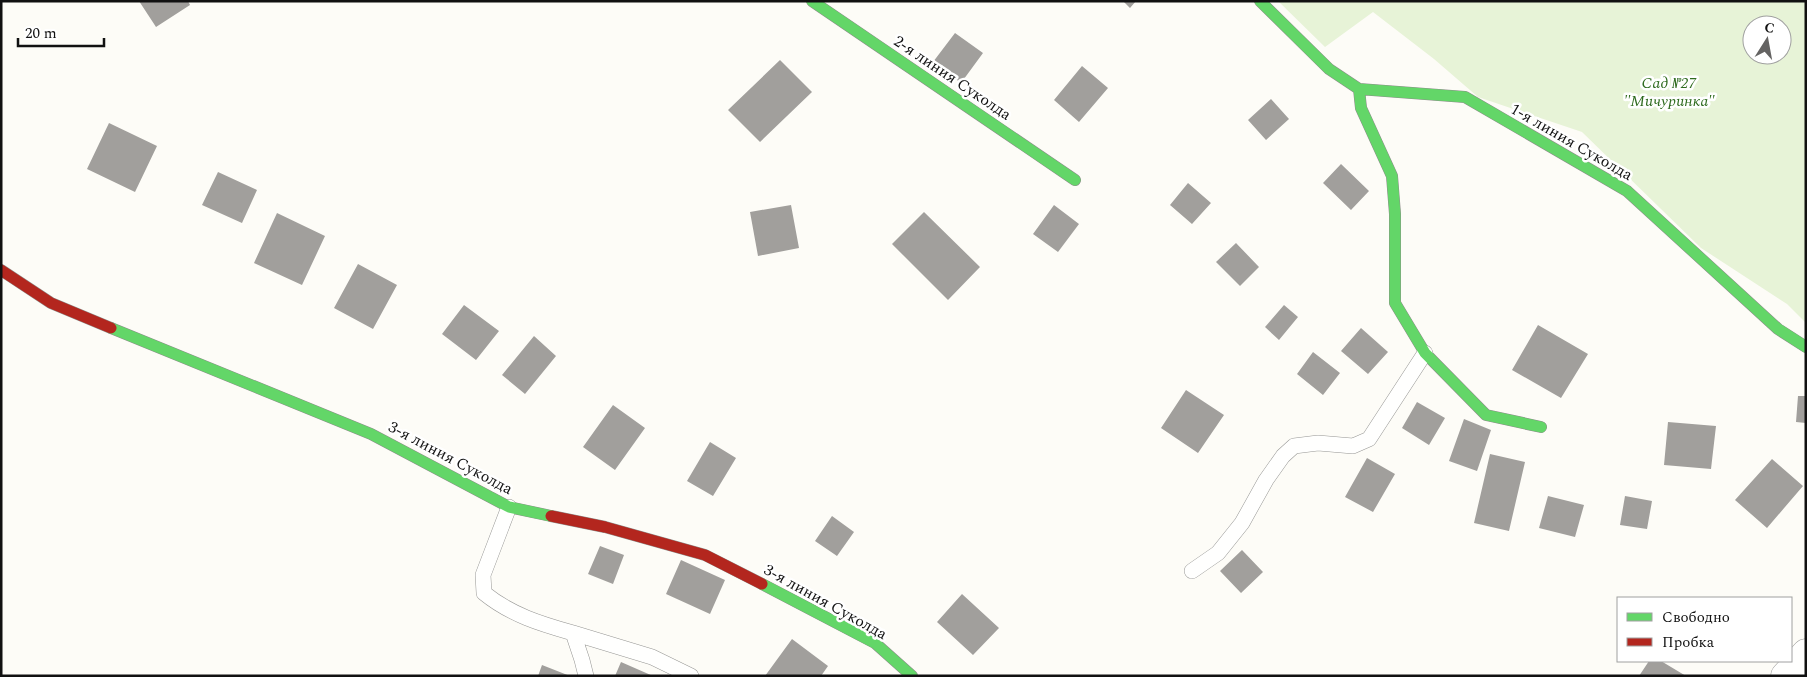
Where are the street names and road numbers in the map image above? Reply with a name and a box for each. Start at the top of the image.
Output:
street label: 2-я линия Суколда [889,29,1017,126]
street label: 1-я линия Суколда [1506,97,1637,187]
street label: 3-я линия Суколда [384,415,517,501]
street label: 3-я линия Суколда [759,558,892,646]

